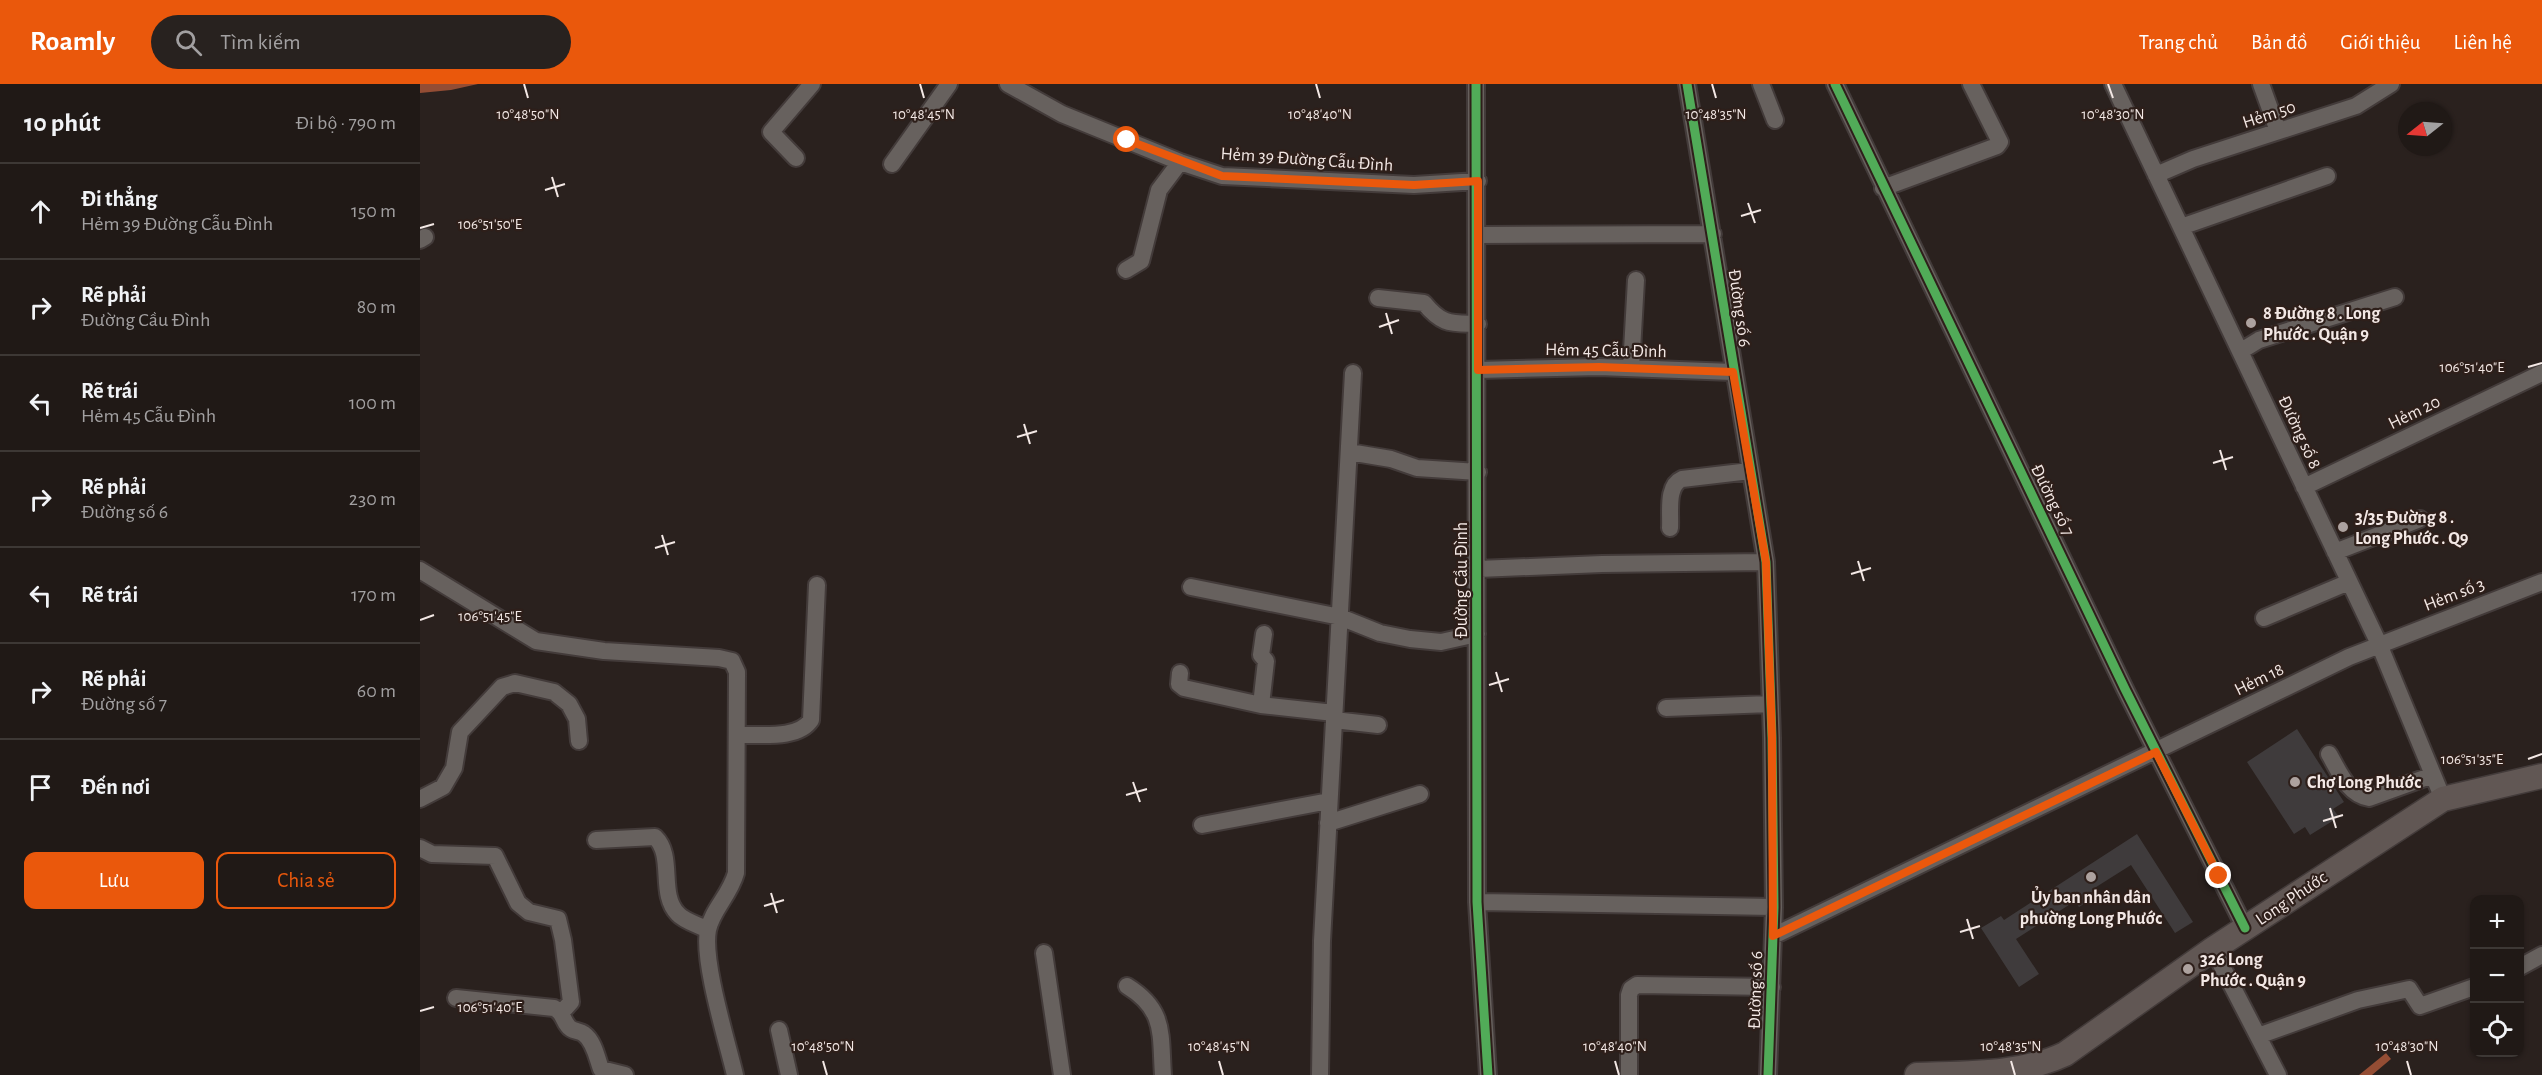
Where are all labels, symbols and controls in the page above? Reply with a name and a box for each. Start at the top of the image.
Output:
search box [151,15,571,69]
icon: search [172,26,205,59]
text: Roamly [30,28,115,56]
text: Tìm kiếm [220,31,301,53]
text: Trang chủ [2139,32,2218,53]
text: Bản đồ [2251,32,2307,53]
text: Giới thiệu [2340,32,2421,53]
text: Liên hệ [2454,32,2512,53]
street label: Hẻm 50 [2241,98,2298,132]
north arrow [2398,102,2452,156]
text: 10°48'50"N [497,107,559,122]
text: 10°48'45"N [893,107,955,122]
text: 10°48'40"N [1288,107,1352,122]
text: 10°48'35"N [1685,107,1747,122]
text: 10°48'30"N [2082,107,2144,122]
text: 10 phút [24,110,101,136]
text: Đi bộ · 790 m [296,113,396,133]
route start [1113,126,1139,152]
street label: Hẻm 39 Đường Cẫu Đình [1220,143,1394,175]
text: Đi thẳng [81,188,157,210]
icon: ahead [24,195,57,228]
text: 150 m [351,201,396,221]
text: Hẻm 39 Đường Cẫu Đình [81,214,273,234]
text: 106°51'50"E [458,217,522,232]
street label: Đường số 6 [1725,268,1754,348]
text: Rẽ phải [81,284,146,306]
icon: right [24,291,57,324]
text: 80 m [357,297,396,317]
place label: 8 Đường 8 . Long Phước . Quận 9 [2263,305,2381,344]
text: Đường Cầu Đình [81,310,210,330]
marker: 8 Đường 8 . Long Phước . Quận 9 [2244,316,2258,330]
street label: Hẻm 45 Cẫu Đình [1545,339,1667,361]
text: 106°51'40"E [2439,360,2505,375]
text: Rẽ trái [81,380,138,402]
icon: left [24,387,57,420]
text: 100 m [349,393,396,413]
street label: Đường số 8 [2274,393,2325,472]
street label: Hẻm 20 [2386,393,2443,433]
text: Hẻm 45 Cẫu Đình [81,406,216,426]
street label: Đường số 7 [2027,461,2078,539]
text: Rẽ phải [81,476,146,498]
icon: right [24,483,57,516]
text: 230 m [349,489,396,509]
text: Đường số 6 [81,502,168,522]
place label: 3/35 Đường 8 . Long Phước . Q9 [2355,509,2469,548]
marker: 3/35 Đường 8 . Long Phước . Q9 [2336,520,2350,534]
street label: Đường Cầu Đình [1452,522,1471,638]
street label: Hẻm số 3 [2421,574,2487,615]
icon: left [24,579,57,612]
text: Rẽ trái [81,584,138,606]
text: 170 m [351,585,396,605]
text: 106°51'45"E [458,609,522,624]
street label: Hẻm 18 [2232,660,2287,699]
text: Rẽ phải [81,668,146,690]
icon: right [24,675,57,708]
text: 60 m [357,681,396,701]
text: Đường số 7 [81,694,167,714]
text: 106°51'35"E [2441,752,2503,767]
icon: arrive [24,771,57,804]
place label: Chợ Long Phước [2307,774,2421,792]
marker: Chợ Long Phước [2288,775,2302,789]
text: Đến nơi [81,776,150,798]
button: Lưu [24,852,204,909]
button: Chia sẻ [216,852,396,909]
route end [2205,862,2231,888]
street label: Long Phước [2253,869,2330,929]
marker: Ủy ban nhân dân phường Long Phước [2084,870,2098,884]
place label: Ủy ban nhân dân phường Long Phước [2020,886,2162,928]
map controls [2470,895,2524,1057]
button: + [2470,895,2524,949]
button: − [2470,949,2524,1003]
street label: Đường số 6 [1745,950,1766,1030]
place label: 326 Long Phước . Quận 9 [2200,951,2306,990]
marker: 326 Long Phước . Quận 9 [2181,962,2195,976]
text: 106°51'40"E [457,1000,523,1015]
button: locate [2470,1003,2524,1057]
text: 10°48'50"N [792,1039,854,1054]
text: 10°48'45"N [1188,1039,1250,1054]
text: 10°48'40"N [1583,1039,1647,1054]
text: 10°48'35"N [1980,1039,2042,1054]
text: 10°48'30"N [2376,1039,2438,1054]

